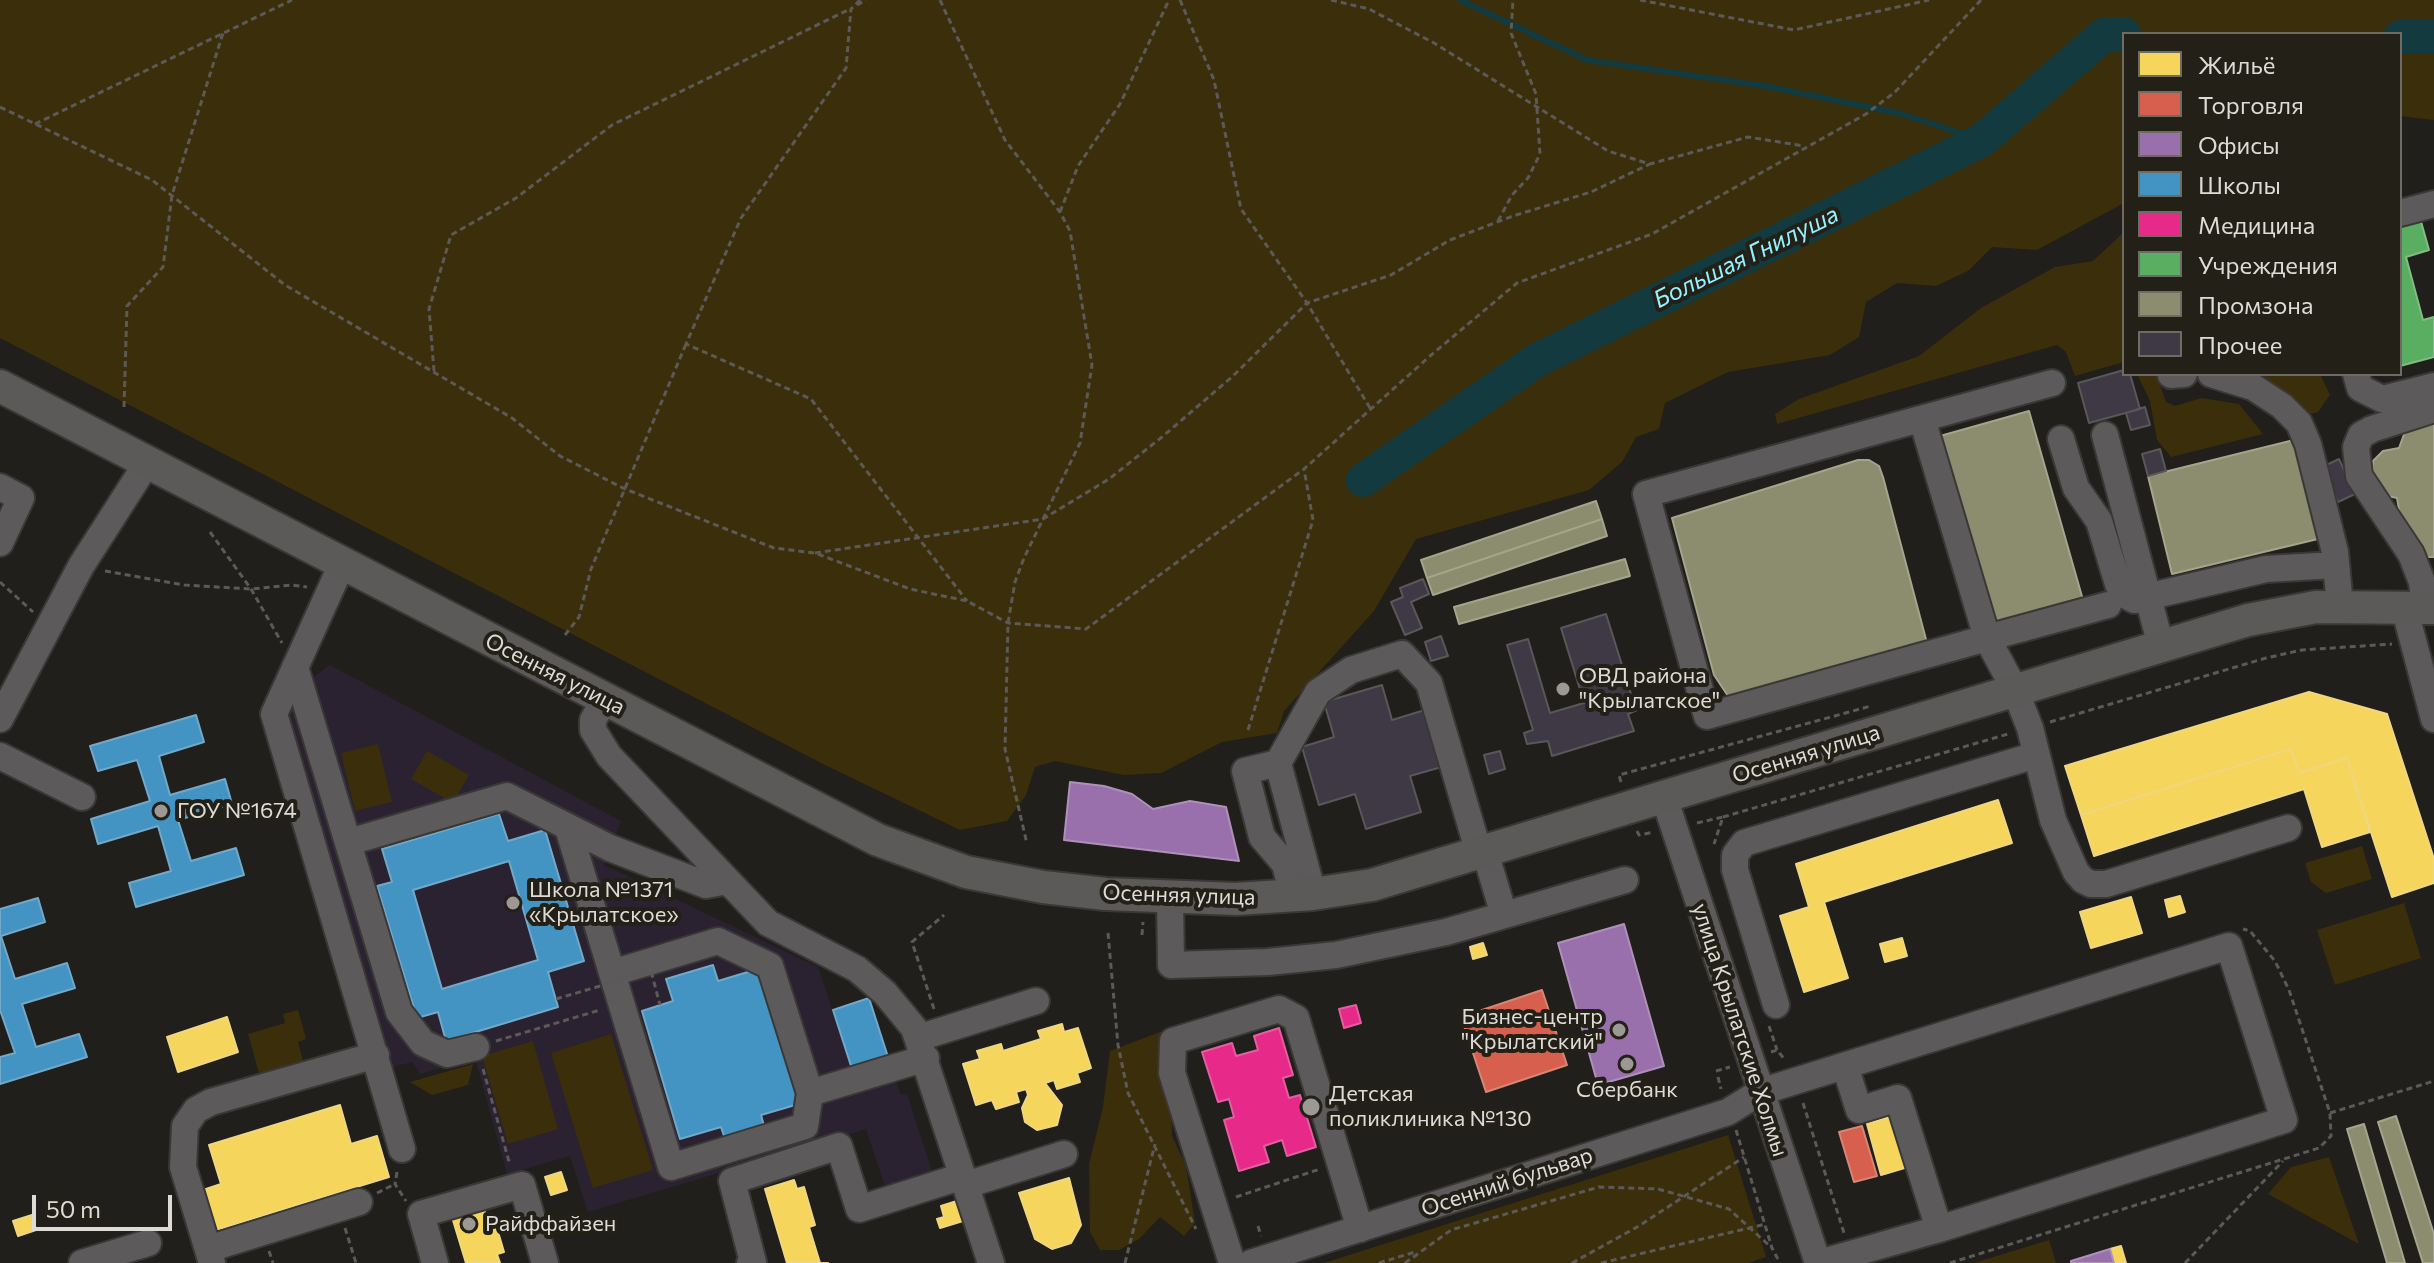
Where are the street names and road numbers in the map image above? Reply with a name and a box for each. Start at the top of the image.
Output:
street label: Осенняя улица [481,628,629,720]
street label: Осенняя улица [1729,719,1883,789]
street label: Осенняя улица [1102,879,1256,911]
street label: улица Крылатские Холмы [1687,900,1793,1160]
street label: Осенний бульвар [1418,1142,1596,1222]

